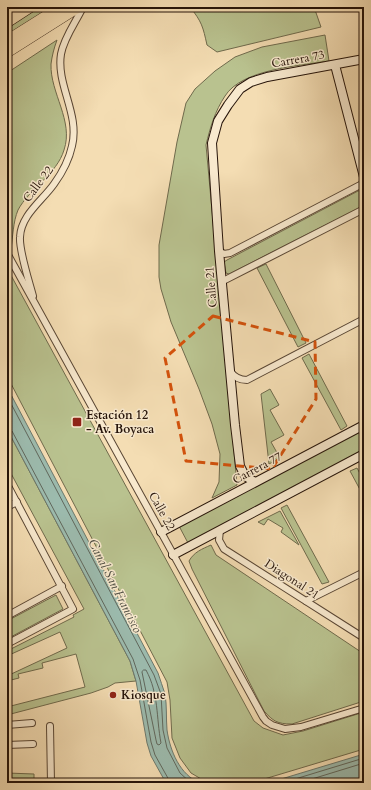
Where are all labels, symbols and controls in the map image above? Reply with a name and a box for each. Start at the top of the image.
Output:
street label: Carrera 73 [270,46,326,72]
street label: Calle 22 [19,163,57,205]
street label: Calle 21 [201,266,221,308]
place label: Estación 12 - Av. Boyaca [86,407,154,437]
marker: Estación 12 - Av. Boyaca [71,416,83,428]
street label: Carrera 77 [230,448,284,488]
street label: Calle 22 [145,489,179,533]
water label: Canal San Francisco [84,536,146,636]
street label: Diagonal 21 [262,555,322,603]
place label: Kiosque [121,687,166,703]
marker: Kiosque [108,690,118,700]

